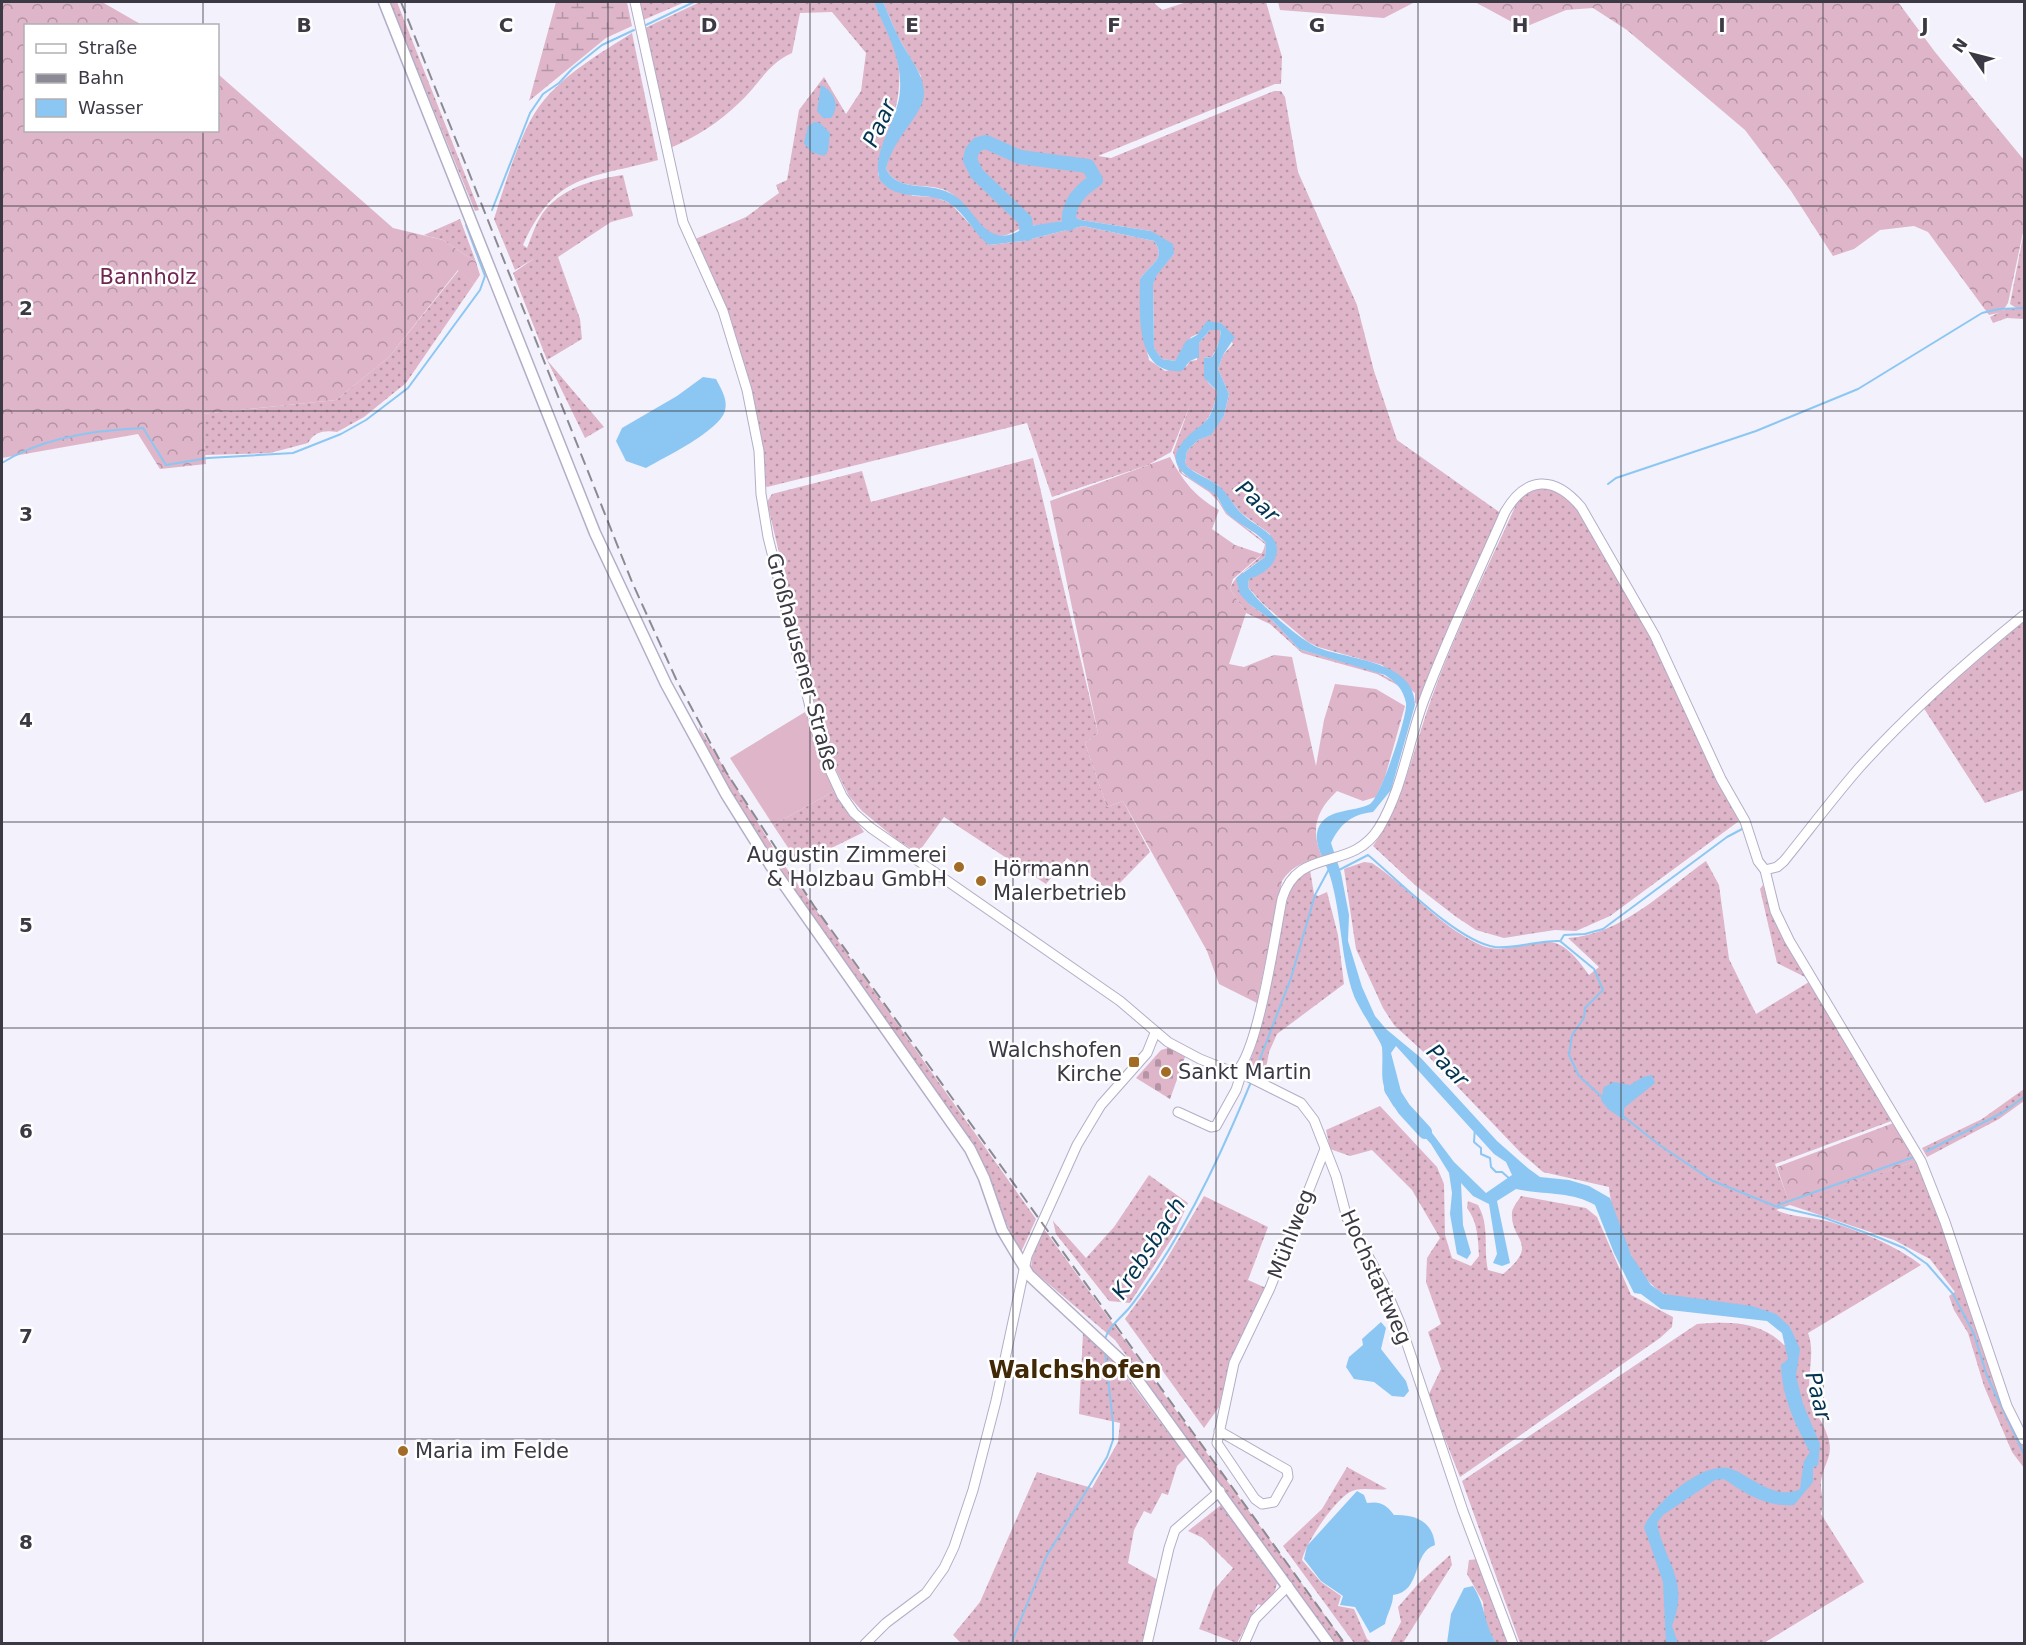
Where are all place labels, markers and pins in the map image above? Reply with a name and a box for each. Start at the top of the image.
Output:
place label: Augustin Zimmerei & Holzbau GmbH [747,843,947,891]
place label: Hörmann Malerbetrieb [993,857,1127,905]
marker: Augustin Zimmerei & Holzbau GmbH [952,860,966,874]
marker: Hörmann Malerbetrieb [974,874,988,888]
place label: Walchshofen Kirche [988,1038,1122,1086]
marker: Walchshofen Kirche [1127,1055,1141,1069]
place label: Sankt Martin [1178,1060,1312,1084]
marker: Sankt Martin [1159,1065,1173,1079]
place label: Maria im Felde [415,1439,569,1463]
marker: Maria im Felde [396,1444,410,1458]

